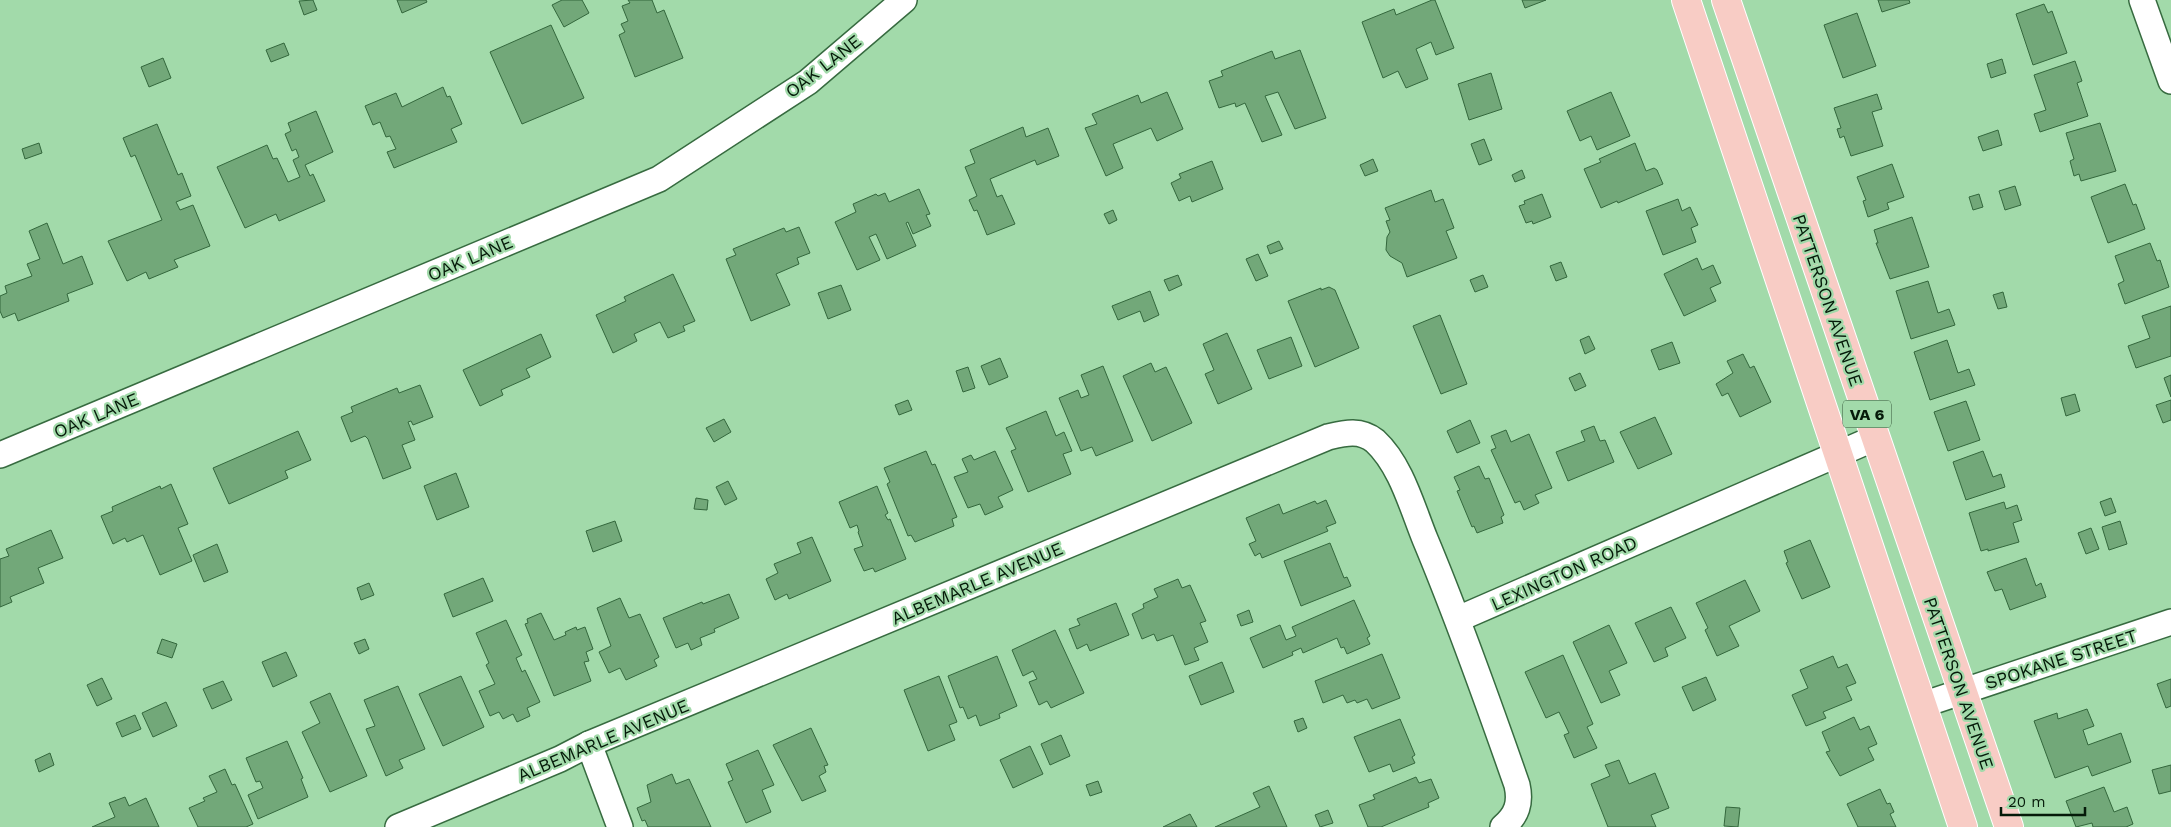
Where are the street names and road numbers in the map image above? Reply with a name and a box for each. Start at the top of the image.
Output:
street label: OAK LANE [781,30,865,102]
street label: PATTERSON AVENUE [1789,211,1867,389]
street label: OAK LANE [424,231,516,285]
street label: OAK LANE [50,388,142,442]
road number: VA 6 [1843,400,1891,428]
street label: LEXINGTON ROAD [1488,531,1640,615]
street label: ALBEMARLE AVENUE [888,537,1066,629]
street label: PATTERSON AVENUE [1920,594,1998,772]
street label: SPOKANE STREET [1983,625,2140,693]
street label: ALBEMARLE AVENUE [514,694,692,786]

